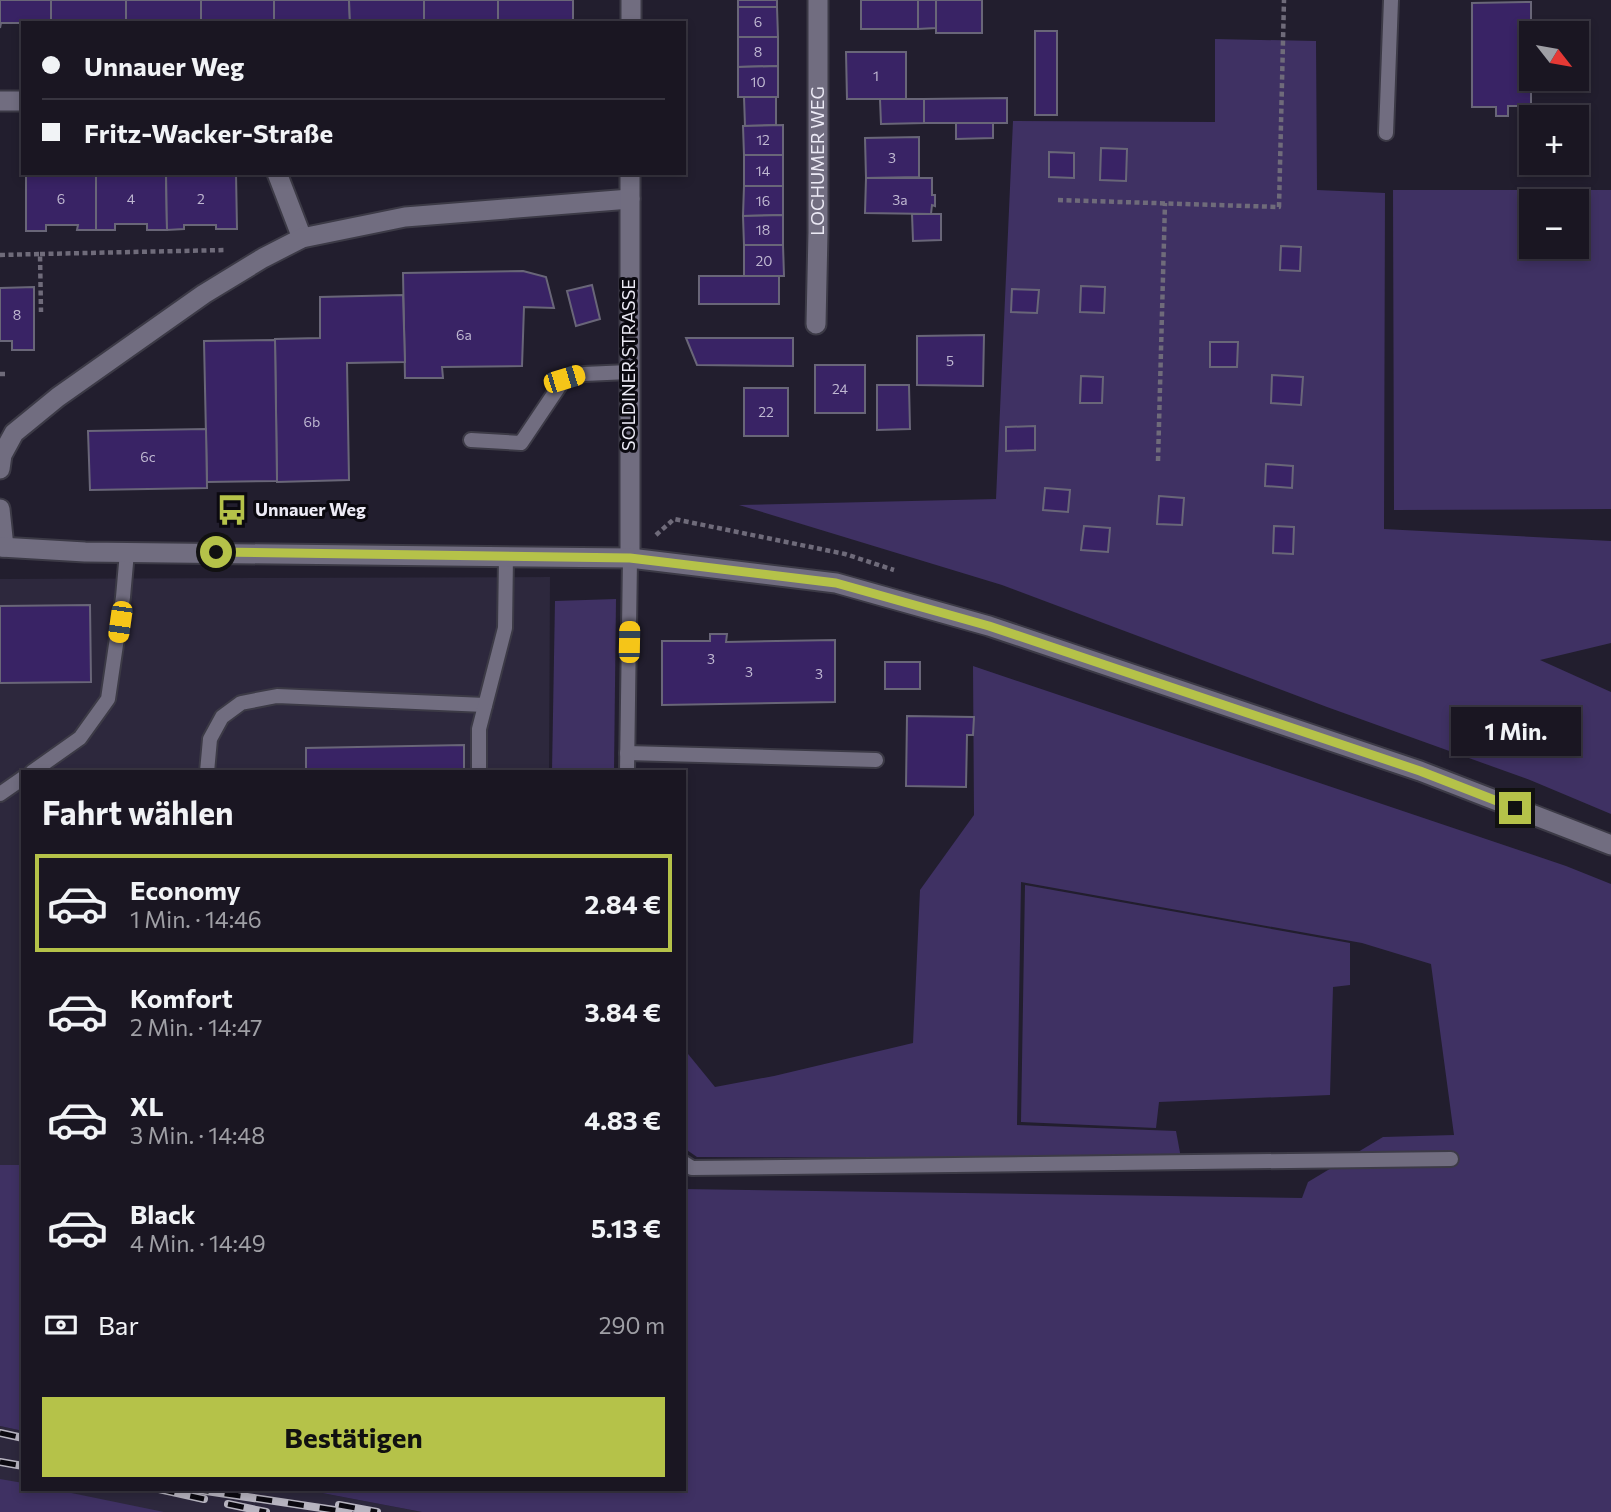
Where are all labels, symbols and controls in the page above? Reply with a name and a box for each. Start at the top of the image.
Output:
house number: 6 [754,13,762,30]
north arrow [1519,21,1589,91]
map controls [1519,21,1589,259]
house number: 8 [754,43,762,60]
text: Unnauer Weg [84,50,244,81]
house number: 1 [873,67,879,84]
house number: 10 [750,73,766,90]
street label: LOCHUMER WEG [806,86,828,236]
button: + [1519,105,1589,175]
text: Fritz-Wacker-Straße [84,117,333,148]
house number: 12 [756,131,770,148]
house number: 3 [888,149,896,166]
house number: 14 [756,162,771,179]
button: − [1519,189,1589,259]
house number: 6 [57,190,65,207]
house number: 4 [127,190,136,207]
house number: 2 [197,190,205,207]
house number: 3a [892,191,908,208]
house number: 16 [756,192,770,209]
house number: 18 [756,221,770,238]
house number: 20 [756,252,772,269]
street label: SOLDINER STRASSE [617,279,639,451]
house number: 8 [13,306,21,323]
house number: 6a [456,326,472,343]
house number: 5 [946,352,954,369]
car [541,363,588,395]
house number: 24 [832,380,849,397]
house number: 22 [758,403,774,420]
house number: 6b [304,413,320,430]
house number: 6c [140,448,156,465]
bus stop icon: Unnauer Weg [215,493,249,527]
place label: Unnauer Weg [255,498,366,520]
route start [200,536,232,568]
car [107,600,134,644]
car [619,621,640,663]
house number: 3 [707,650,715,667]
house number: 3 [745,663,753,680]
house number: 3 [815,665,823,682]
callout: 1 Min. [1450,706,1580,756]
text: 1 Min. [1485,717,1547,745]
text: Fahrt wählen [42,792,234,832]
route end [1499,792,1531,824]
icon: car [46,872,109,935]
text: Economy [130,874,241,905]
text: 2.84 € [584,888,661,919]
text: 1 Min. · 14:46 [130,905,262,933]
icon: car [46,980,109,1043]
text: Komfort [130,982,233,1013]
text: 3.84 € [584,996,661,1027]
text: 2 Min. · 14:47 [130,1013,262,1041]
icon: car [46,1088,109,1151]
text: XL [130,1090,164,1121]
text: 4.83 € [584,1104,661,1135]
text: 3 Min. · 14:48 [130,1121,265,1149]
icon: car [46,1196,109,1259]
text: Black [130,1198,196,1229]
text: 5.13 € [591,1212,661,1243]
text: 4 Min. · 14:49 [130,1229,266,1257]
icon: cash [42,1306,80,1344]
text: Bar [98,1309,139,1340]
text: 290 m [599,1311,665,1339]
button: Bestätigen [42,1397,665,1477]

